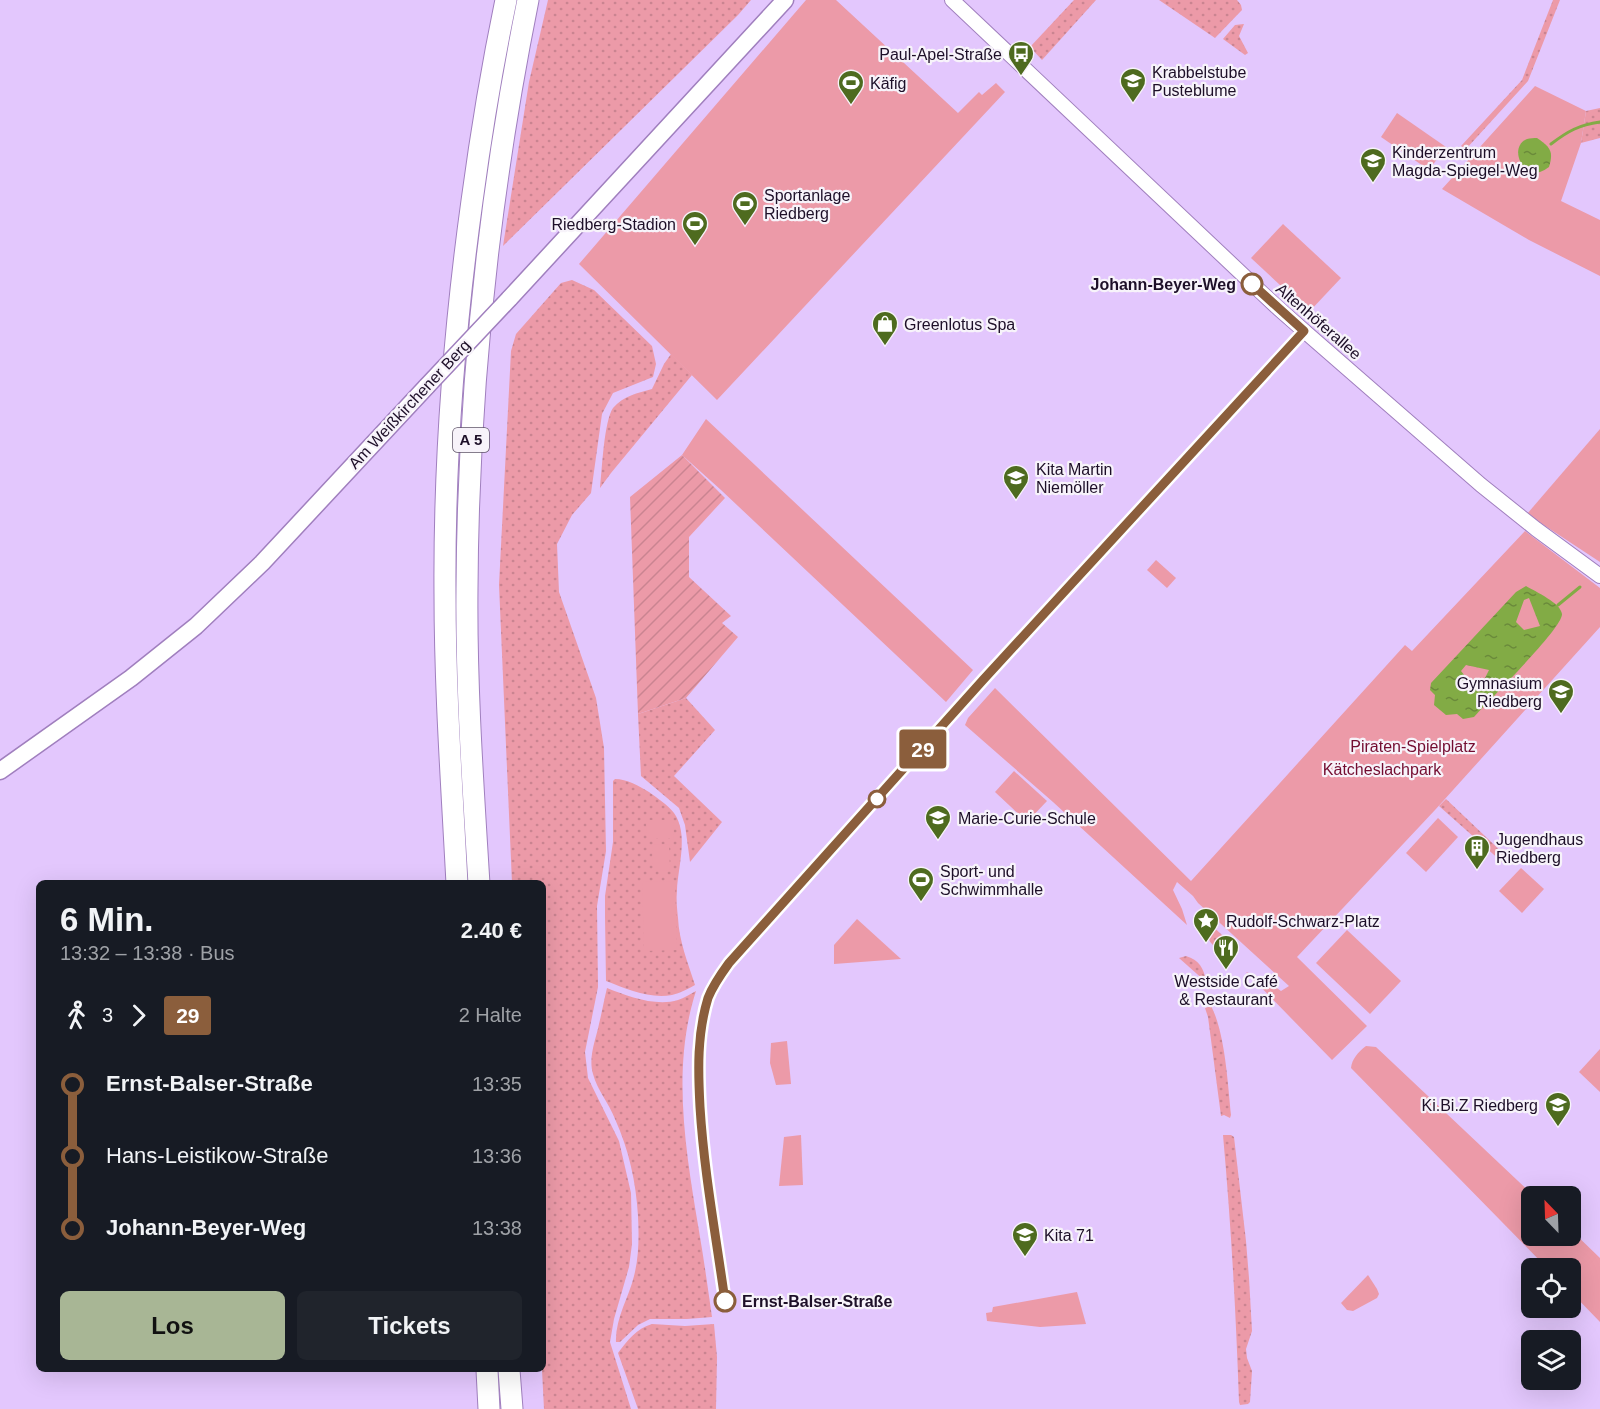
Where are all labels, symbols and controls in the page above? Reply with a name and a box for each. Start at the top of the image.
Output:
bus stop icon: Paul-Apel-Straße [1006,39,1036,77]
place label: Paul-Apel-Straße [879,46,1002,63]
place label: Krabbelstube Pusteblume [1152,64,1246,99]
school or university icon: Krabbelstube Pusteblume [1118,66,1148,104]
sports icon: Käfig [836,68,866,106]
place label: Käfig [870,75,906,92]
place label: Kinderzentrum Magda-Spiegel-Weg [1392,144,1538,179]
school or university icon: Kinderzentrum Magda-Spiegel-Weg [1358,146,1388,184]
place label: Sportanlage Riedberg [764,187,850,222]
sports icon: Sportanlage Riedberg [730,189,760,227]
sports icon: Riedberg-Stadion [680,209,710,247]
place label: Riedberg-Stadion [551,216,676,233]
marker: Johann-Beyer-Weg [1241,273,1263,295]
place label: Johann-Beyer-Weg [1090,276,1236,293]
street label: Altenhöferallee [1273,280,1365,363]
shop icon: Greenlotus Spa [870,309,900,347]
place label: Greenlotus Spa [904,316,1015,333]
street label: Am Weißkirchener Berg [345,337,473,472]
road number: A 5 [453,428,489,452]
place label: Kita Martin Niemöller [1036,461,1112,496]
school or university icon: Kita Martin Niemöller [1001,463,1031,501]
place label: Gymnasium Riedberg [1457,675,1542,710]
school or university icon: Gymnasium Riedberg [1546,677,1576,715]
line badge: 29 [896,730,950,768]
text: 29 [911,738,935,761]
park label: Piraten-Spielplatz [1350,738,1476,755]
park label: Kätcheslachpark [1323,761,1442,778]
unlabelled marker [868,790,886,808]
school or university icon: Marie-Curie-Schule [923,803,953,841]
place label: Marie-Curie-Schule [958,810,1096,827]
place label: Jugendhaus Riedberg [1496,831,1583,866]
building icon: Jugendhaus Riedberg [1462,833,1492,871]
place label: Sport- und Schwimmhalle [940,863,1043,898]
sports icon: Sport- und Schwimmhalle [906,865,936,903]
text: 6 Min. [60,901,154,938]
place icon: Rudolf-Schwarz-Platz [1191,906,1221,944]
place label: Rudolf-Schwarz-Platz [1226,913,1380,930]
text: 2.40 € [461,918,522,943]
restaurant icon: Westside Café & Restaurant [1211,933,1241,971]
text: 13:32 – 13:38 · Bus [60,942,235,964]
place label: Westside Café & Restaurant [1174,973,1278,1008]
icon: walk [60,999,93,1032]
icon: forward [122,999,155,1032]
text: 3 [102,1004,113,1026]
text: 29 [176,1004,199,1027]
text: 2 Halte [459,1004,522,1026]
text: Ernst-Balser-Straße [106,1071,313,1096]
text: 13:35 [472,1073,522,1095]
school or university icon: Ki.Bi.Z Riedberg [1543,1090,1573,1128]
place label: Ki.Bi.Z Riedberg [1422,1097,1538,1114]
text: Hans-Leistikow-Straße [106,1143,329,1168]
text: 13:36 [472,1145,522,1167]
north arrow [1521,1186,1581,1246]
map controls [1521,1186,1581,1390]
text: Johann-Beyer-Weg [106,1215,306,1240]
text: 13:38 [472,1217,522,1239]
school or university icon: Kita 71 [1010,1220,1040,1258]
place label: Kita 71 [1044,1227,1094,1244]
button: locate [1521,1258,1581,1318]
marker: Ernst-Balser-Straße [714,1290,736,1312]
button: Los [60,1291,285,1360]
button: Tickets [297,1291,522,1360]
place label: Ernst-Balser-Straße [742,1293,892,1310]
button: layers [1521,1330,1581,1390]

